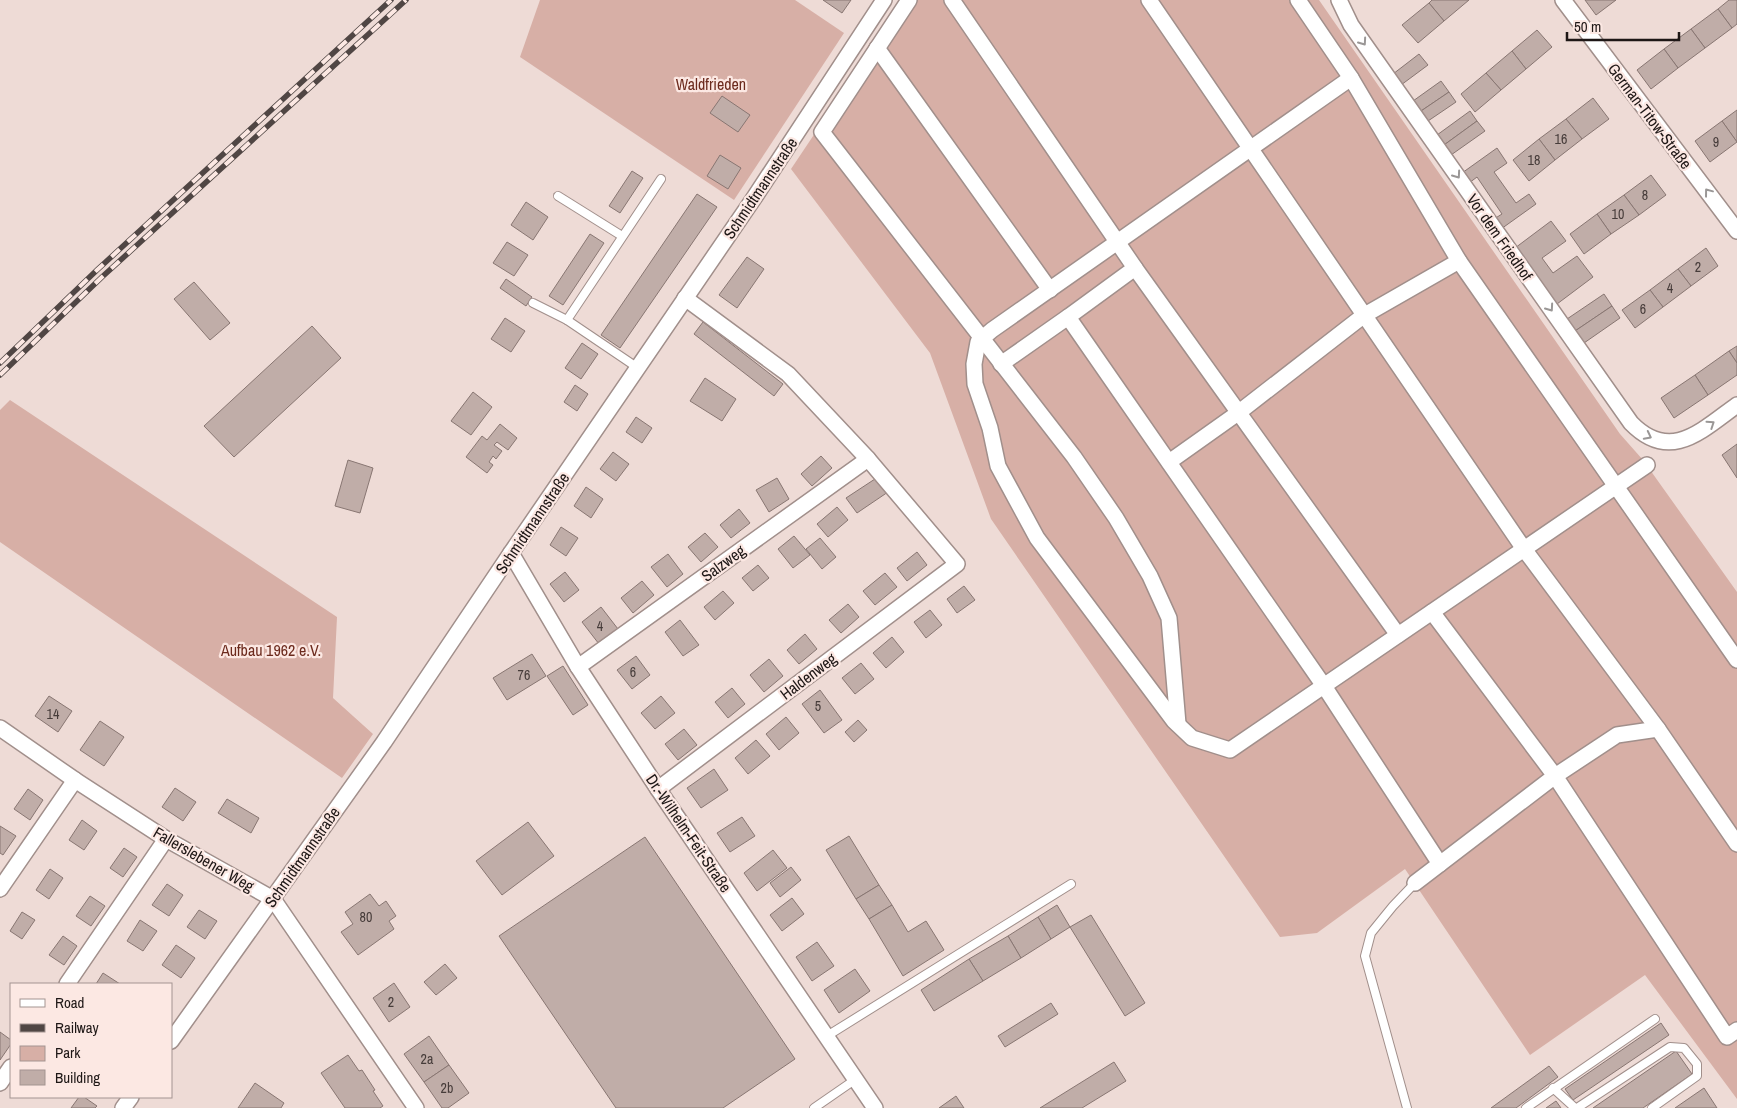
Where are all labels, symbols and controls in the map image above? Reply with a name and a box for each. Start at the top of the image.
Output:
scale bar [1567,10,1680,42]
text: 50 m [1574,16,1601,37]
one-way arrow [1357,36,1366,46]
street label: German-Titow-Straße [1603,59,1697,173]
park label: Waldfrieden [676,73,746,95]
house number: 16 [1555,130,1567,148]
street label: Schmidtmannstraße [718,133,802,243]
house number: 9 [1713,133,1719,151]
house number: 18 [1528,151,1540,169]
one-way arrow [1451,169,1459,178]
house number: 8 [1642,186,1648,204]
one-way arrow [1705,188,1714,198]
street label: Vor dem Friedhof [1462,189,1538,285]
house number: 10 [1612,205,1624,223]
house number: 2 [1695,258,1701,276]
house number: 4 [1667,279,1674,297]
house number: 6 [1640,300,1646,318]
one-way arrow [1544,302,1553,312]
one-way arrow [1706,420,1715,430]
one-way arrow [1643,430,1652,440]
street label: Schmidtmannstraße [490,468,574,578]
street label: Salzweg [696,539,750,586]
house number: 4 [597,617,604,635]
park label: Aufbau 1962 e.V. [220,639,321,661]
street label: Haldenweg [775,647,841,705]
house number: 6 [630,663,636,681]
house number: 76 [518,666,530,684]
house number: 5 [815,697,821,715]
house number: 14 [47,705,60,723]
street label: Dr.-Wilhelm-Feit-Straße [641,769,737,897]
street label: Schmidtmannstraße [259,802,345,912]
street label: Fallerslebener Weg [150,821,259,897]
house number: 80 [360,908,372,926]
legend [10,983,172,1098]
text: Road [55,992,84,1013]
house number: 2 [388,993,394,1011]
text: Railway [55,1017,100,1038]
text: Park [55,1042,81,1063]
house number: 2a [421,1050,434,1068]
text: Building [55,1067,100,1088]
house number: 2b [441,1079,453,1097]

